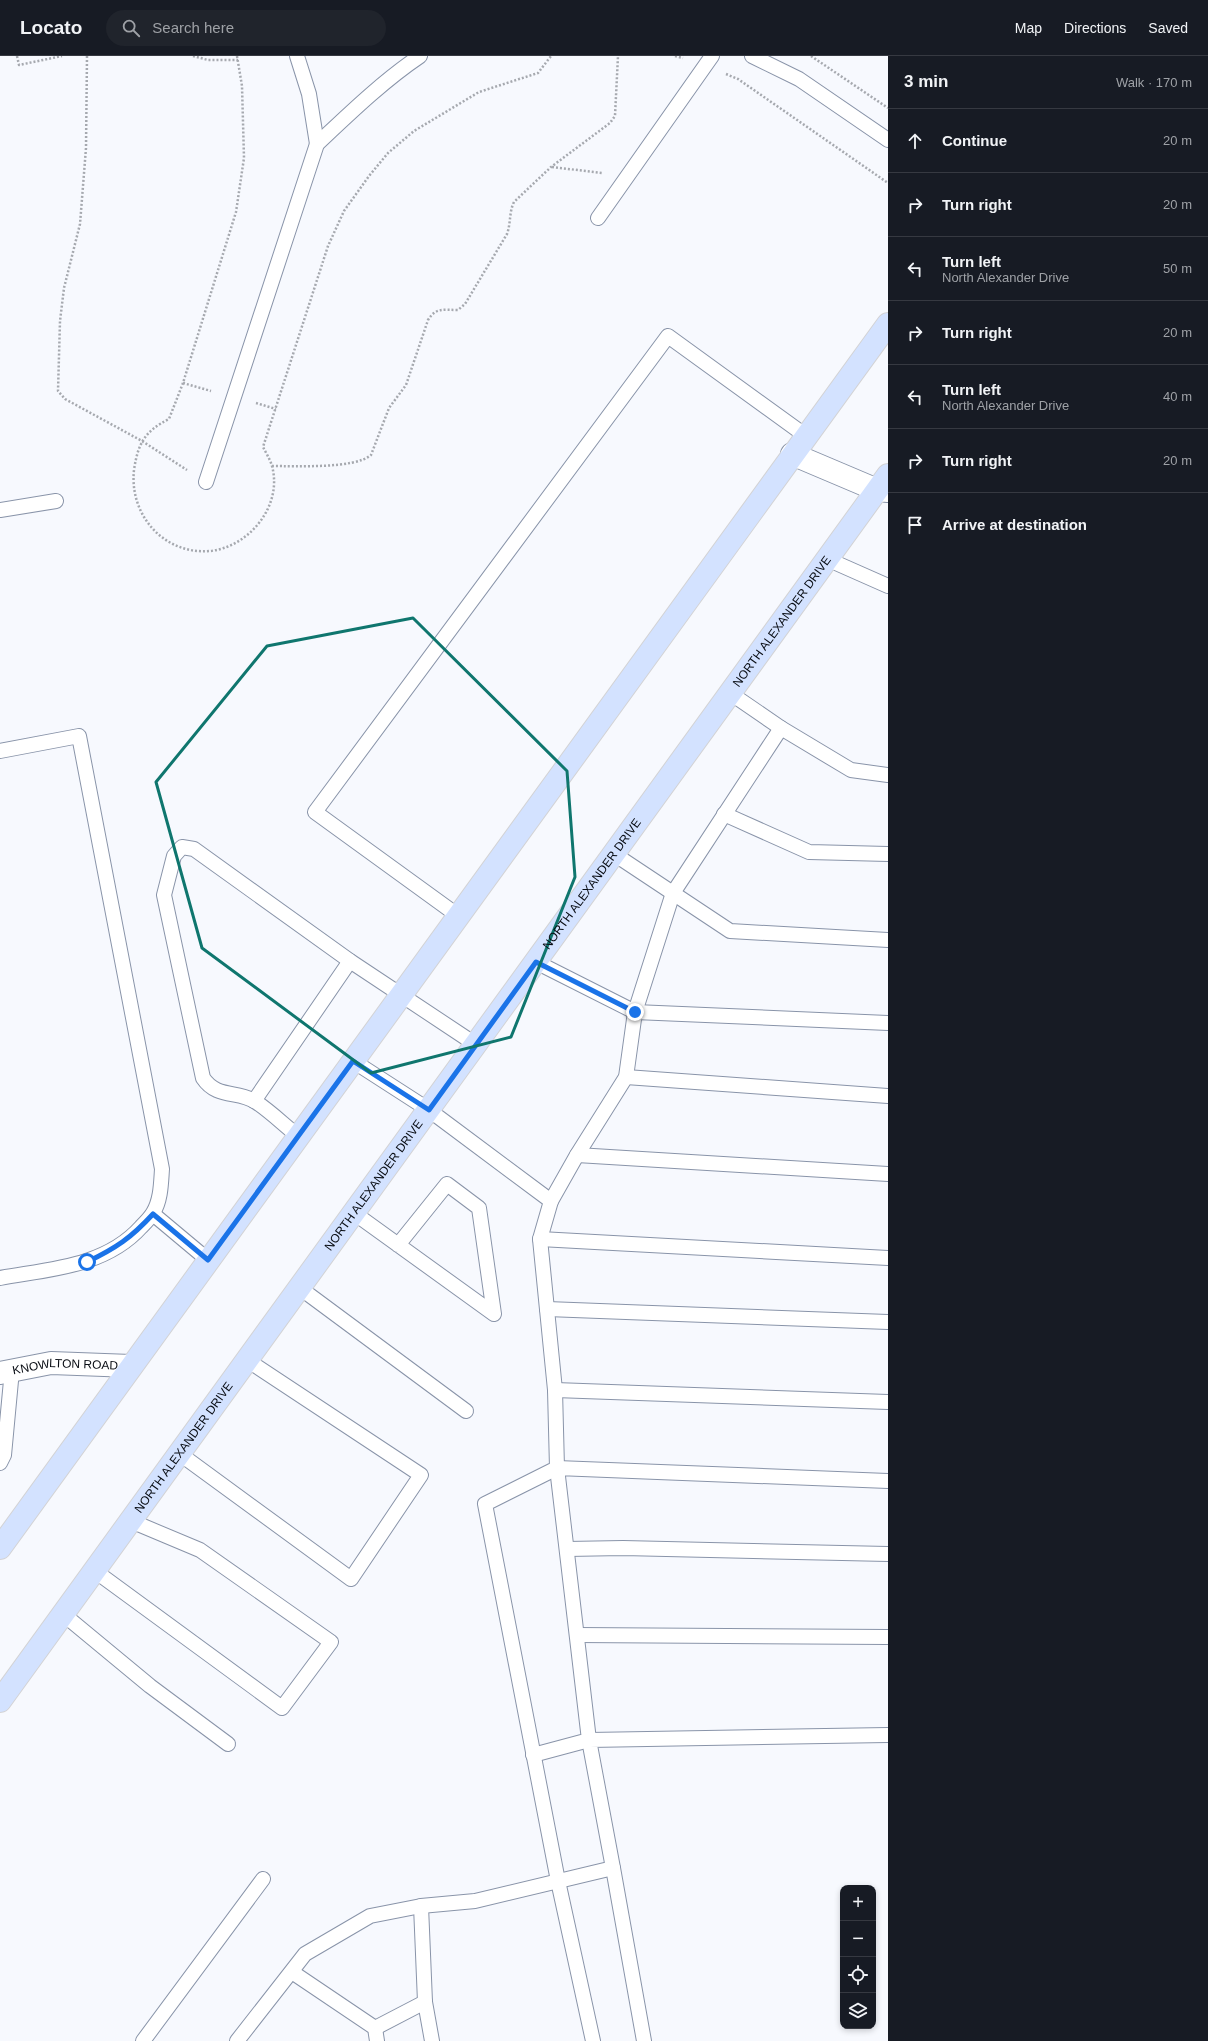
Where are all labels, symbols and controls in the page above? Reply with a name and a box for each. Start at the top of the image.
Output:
search box [106,10,386,46]
text: Locato [20,17,82,38]
icon: search [120,17,142,39]
text: Search here [152,19,234,36]
text: Map [1015,20,1042,36]
text: Directions [1064,20,1126,36]
text: Saved [1148,20,1188,36]
text: 3 min [904,72,948,91]
text: Walk · 170 m [1116,75,1192,90]
icon: ahead [904,130,926,152]
text: Continue [942,132,1007,149]
text: 20 m [1163,133,1192,148]
icon: right [904,194,926,216]
text: Turn right [942,196,1012,213]
text: 20 m [1163,197,1192,212]
text: Turn left [942,253,1001,270]
icon: left [904,258,926,280]
text: 50 m [1163,261,1192,276]
text: North Alexander Drive [942,270,1069,285]
icon: right [904,322,926,344]
text: Turn right [942,324,1012,341]
text: 20 m [1163,325,1192,340]
text: Turn left [942,381,1001,398]
icon: left [904,386,926,408]
text: 40 m [1163,389,1192,404]
text: North Alexander Drive [942,398,1069,413]
icon: right [904,450,926,472]
text: Turn right [942,452,1012,469]
text: 20 m [1163,453,1192,468]
icon: arrive [904,514,926,536]
text: Arrive at destination [942,516,1087,533]
street label: NORTH ALEXANDER DRIVE [730,553,834,690]
street label: NORTH ALEXANDER DRIVE [540,816,644,952]
route end [626,1003,644,1021]
street label: NORTH ALEXANDER DRIVE [322,1117,426,1253]
route start [78,1253,96,1271]
street label: KNOWLTON ROAD [11,1356,119,1377]
street label: NORTH ALEXANDER DRIVE [132,1379,236,1516]
map controls [840,1885,876,2029]
button: + [840,1885,876,1921]
button: − [840,1921,876,1957]
button: locate [840,1957,876,1993]
button: layers [840,1993,876,2029]

